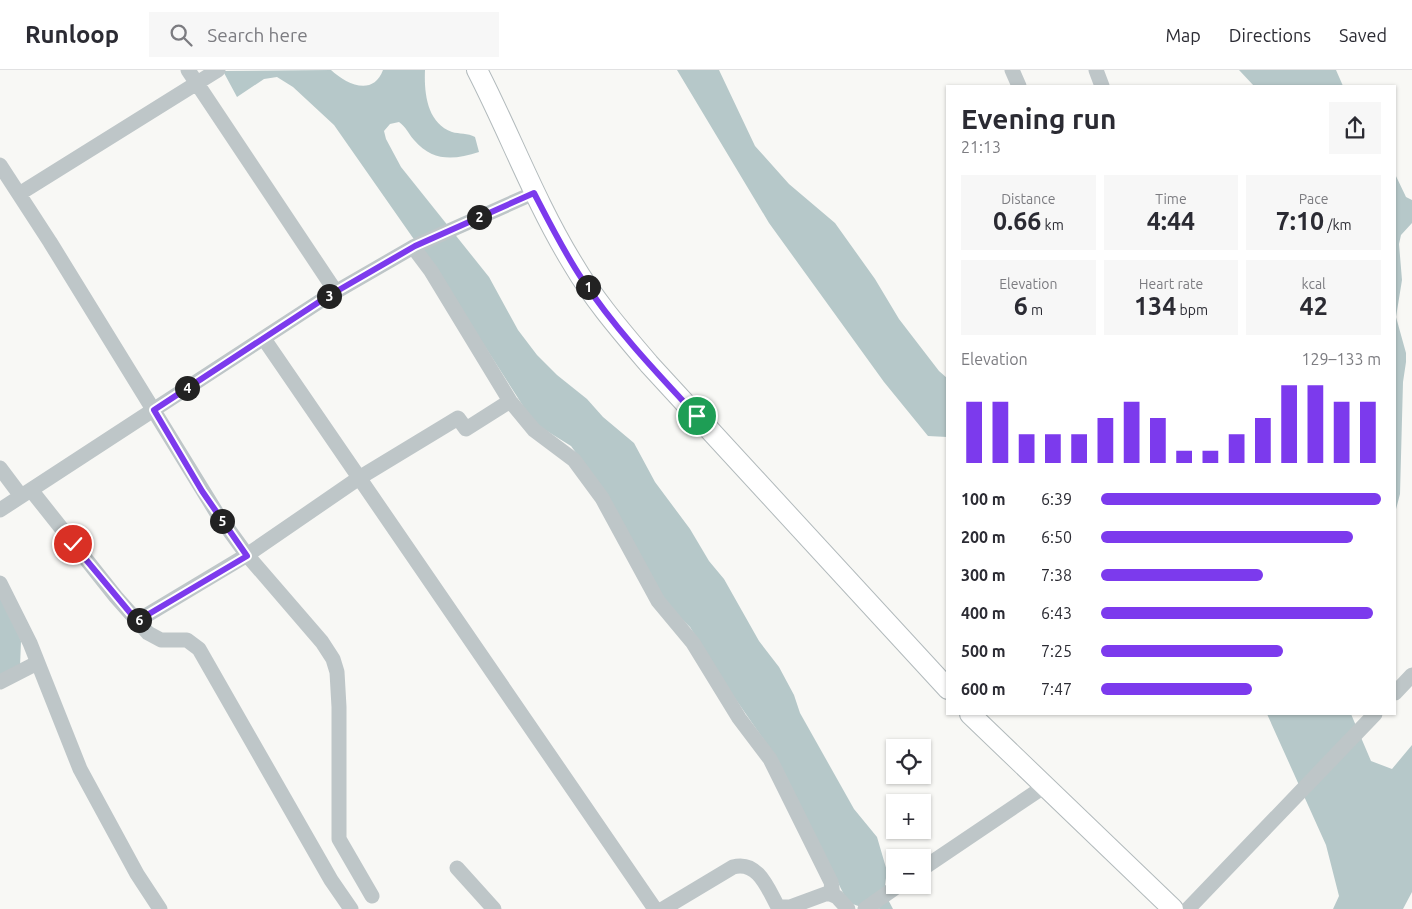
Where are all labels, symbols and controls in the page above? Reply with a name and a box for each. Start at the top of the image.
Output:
search box [149,12,499,57]
text: Runloop [25,21,119,48]
icon: search [167,21,195,49]
text: Search here [207,24,308,46]
text: Map [1165,25,1201,45]
text: Directions [1229,25,1311,45]
text: Saved [1339,25,1387,45]
button: share [1329,102,1381,154]
text: Evening run [961,103,1116,134]
text: 21:13 [961,138,1001,156]
text: Distance [1001,191,1055,207]
text: Time [1155,191,1187,207]
text: Pace [1299,191,1328,207]
pin: 2 [466,204,492,230]
text: 0.66 [993,207,1041,235]
text: 4:44 [1147,207,1195,235]
text: 7:10 [1276,207,1324,235]
text: 2 [476,209,483,225]
text: km [1041,217,1064,233]
text: /km [1324,217,1352,233]
pin: 1 [576,274,600,300]
text: Elevation [999,276,1058,292]
text: Heart rate [1139,276,1203,292]
text: kcal [1302,276,1326,292]
text: 1 [585,279,592,295]
pin: 3 [316,284,342,308]
text: 3 [326,288,333,304]
text: 6 [1014,292,1028,320]
text: 134 [1134,292,1176,320]
text: 42 [1300,292,1328,320]
text: m [1028,302,1043,318]
text: bpm [1176,302,1208,318]
text: Elevation [961,350,1028,368]
text: 129–133 m [1301,350,1381,368]
pin: 4 [174,376,200,400]
text: 4 [184,380,191,396]
pin [676,395,718,437]
icon: arrive [683,402,711,430]
text: 100 m [961,490,1006,508]
text: 6:39 [1041,490,1072,508]
pin: 5 [210,508,234,534]
text: 5 [219,513,226,529]
pin [52,523,94,565]
text: 200 m [961,528,1006,546]
text: 6:50 [1041,528,1072,546]
icon: check [59,530,87,558]
text: 300 m [961,566,1006,584]
text: 7:38 [1041,566,1072,584]
text: 400 m [961,604,1006,622]
text: 6:43 [1041,604,1072,622]
pin: 6 [126,608,152,632]
text: 6 [136,612,143,628]
text: 500 m [961,642,1006,660]
text: 7:25 [1041,642,1072,660]
text: 600 m [961,680,1006,698]
text: 7:47 [1041,680,1072,698]
map controls [886,739,931,894]
button: locate [886,739,931,784]
button: + [886,794,931,839]
button: − [886,849,931,894]

